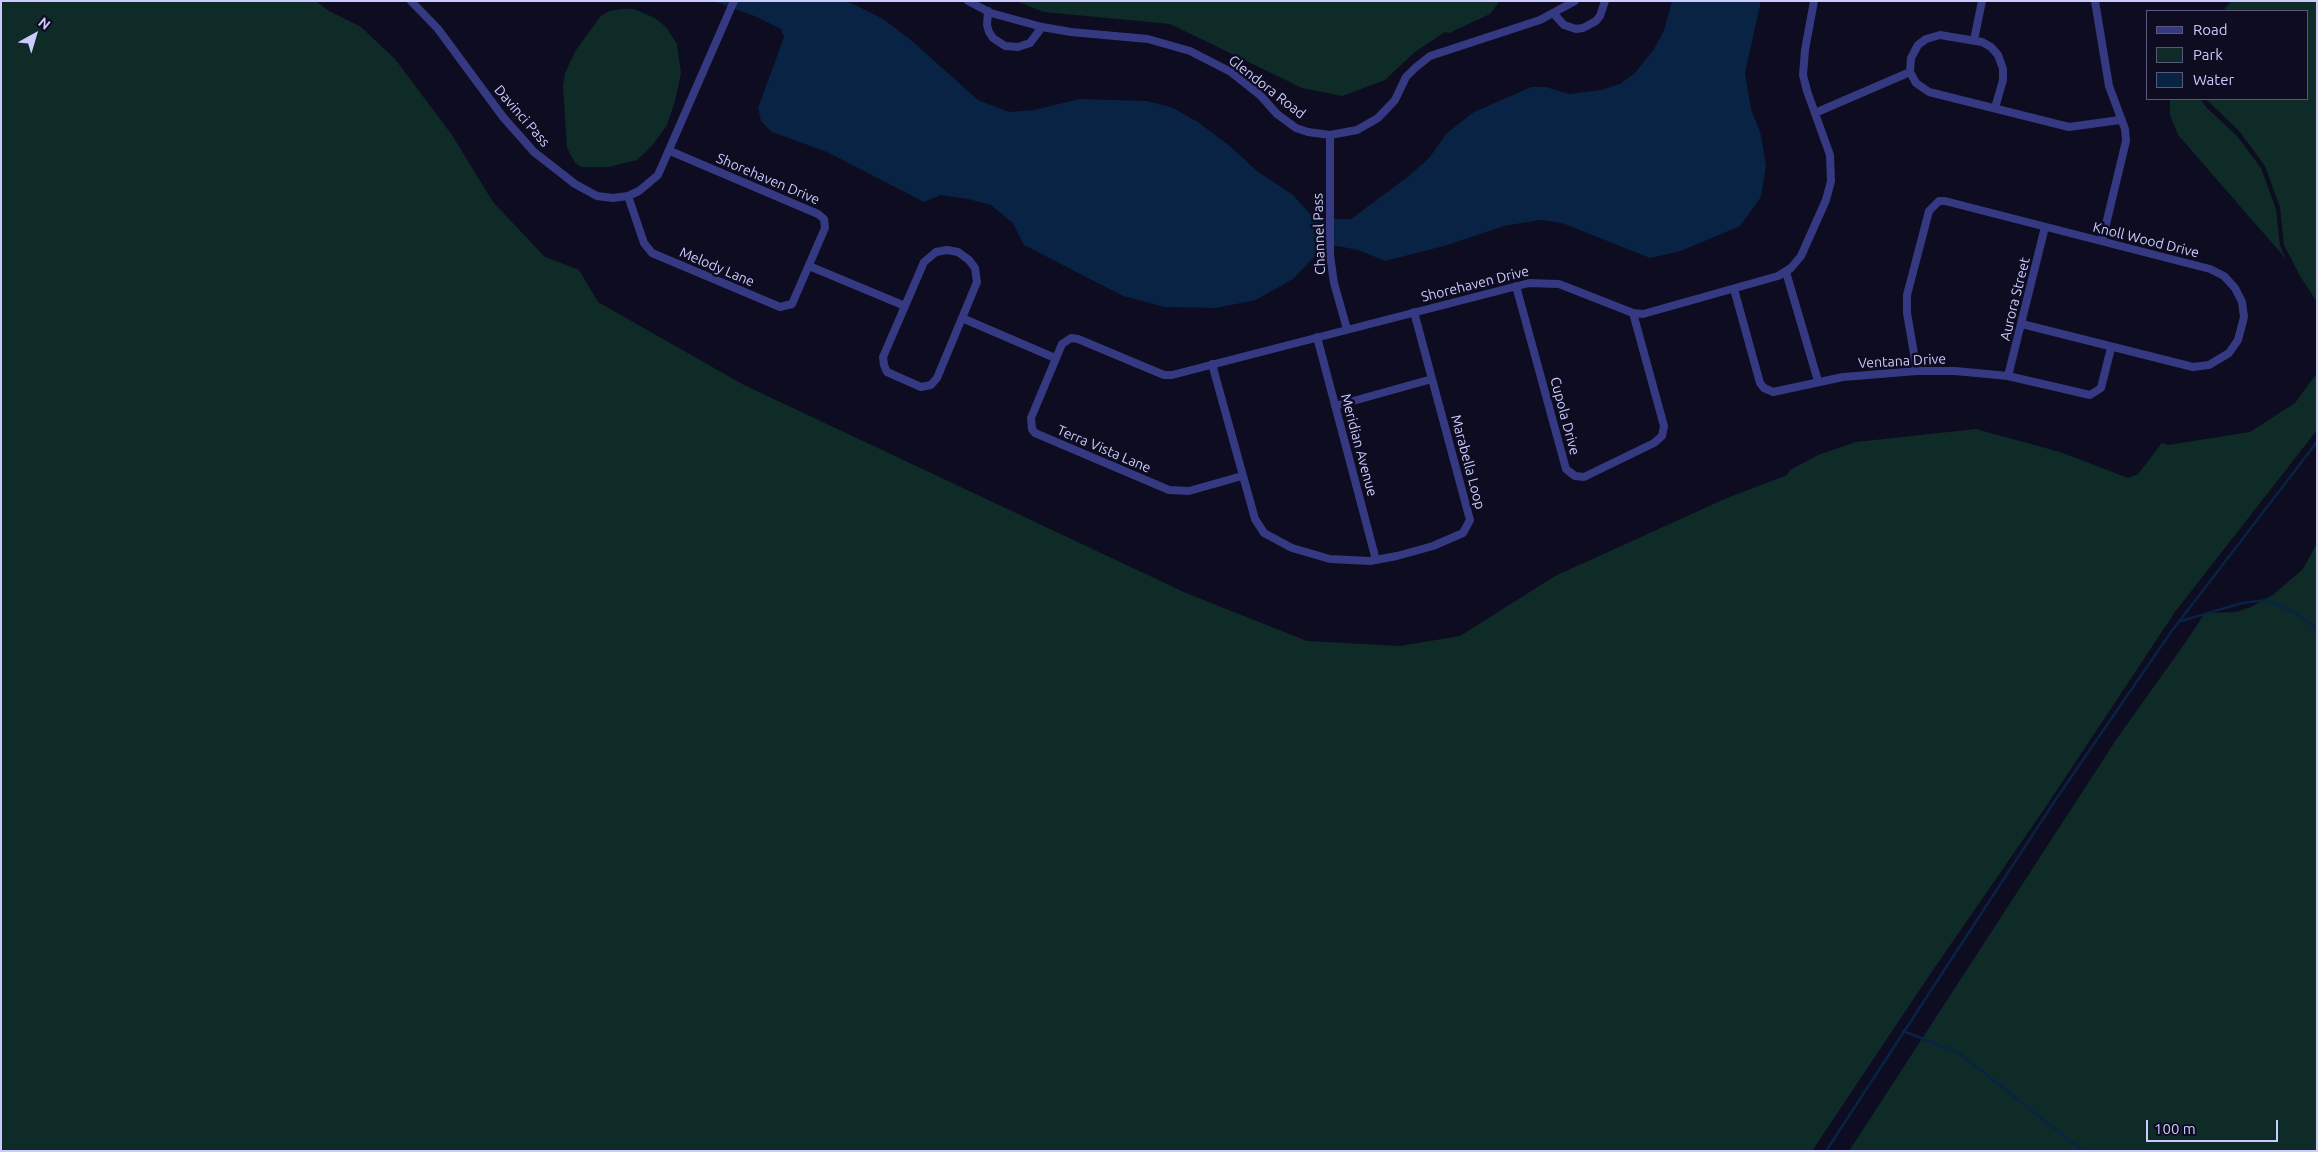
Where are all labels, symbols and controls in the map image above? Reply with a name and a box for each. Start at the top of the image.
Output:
north arrow [10,10,60,60]
legend [2146,10,2308,100]
text: N [35,14,54,33]
text: Road [2193,21,2228,38]
text: Park [2193,46,2223,63]
street label: Glendora Road [1225,52,1309,122]
text: Water [2193,71,2234,88]
street label: Davinci Pass [491,82,553,150]
street label: Shorehaven Drive [714,150,822,208]
street label: Channel Pass [1309,193,1329,275]
street label: Knoll Wood Drive [2091,219,2201,261]
street label: Melody Lane [677,244,757,290]
street label: Aurora Street [1997,256,2033,342]
street label: Shorehaven Drive [1419,262,1531,306]
street label: Ventana Drive [1857,350,1947,372]
street label: Cupola Drive [1547,375,1583,457]
street label: Meridian Avenue [1337,392,1381,498]
street label: Marabella Loop [1447,413,1489,511]
street label: Terra Vista Lane [1054,422,1154,476]
scale bar [2148,1110,2280,1142]
text: 100 m [2154,1120,2196,1137]

